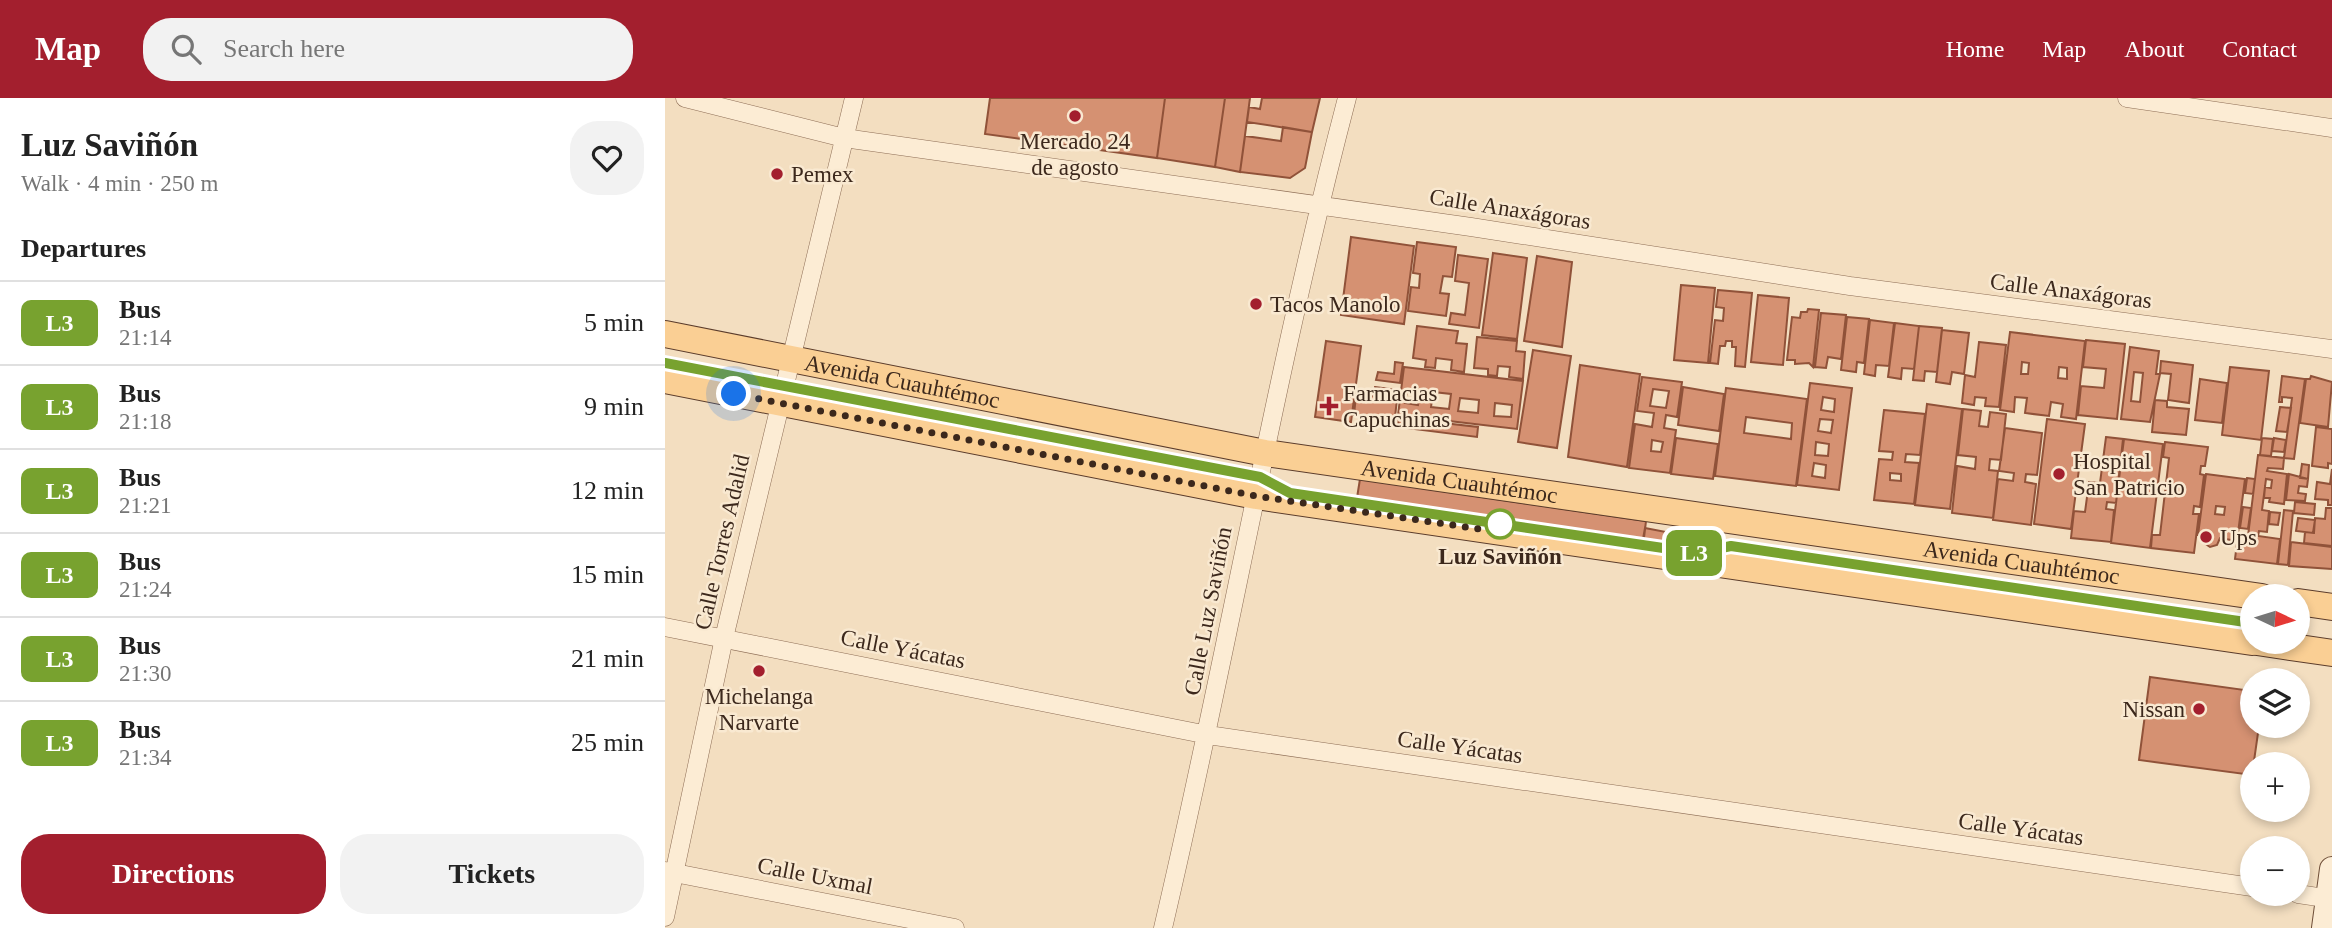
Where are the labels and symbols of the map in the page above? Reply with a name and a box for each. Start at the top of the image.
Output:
marker: Mercado 24 de agosto [1067,108,1083,124]
place label: Mercado 24 de agosto [1020,129,1131,180]
place label: Pemex [791,162,854,187]
marker: Pemex [769,166,785,182]
street label: Calle Anaxágoras [1428,184,1592,234]
street label: Calle Anaxágoras [1989,269,2153,313]
place label: Tacos Manolo [1270,292,1401,317]
marker: Tacos Manolo [1248,296,1264,312]
street label: Avenida Cuauhtémoc [803,350,1002,413]
your location [716,376,751,411]
place label: Farmacias Capuchinas [1343,381,1450,432]
marker: Farmacias Capuchinas [1321,398,1337,414]
place label: Hospital San Patricio [2073,449,2185,500]
street label: Calle Torres Adalid [690,451,754,632]
street label: Avenida Cuauhtémoc [1359,455,1559,508]
marker: Hospital San Patricio [2051,466,2067,482]
marker: Luz Saviñón [1485,509,1515,539]
street label: Calle Luz Saviñón [1179,524,1237,697]
place label: Ups [2220,525,2257,550]
marker: Ups [2198,529,2214,545]
line badge: L3 [1663,530,1725,576]
street label: Avenida Cuauhtémoc [1922,536,2121,589]
place label: Luz Saviñón [1438,544,1562,569]
north arrow [2240,584,2310,654]
street label: Calle Yácatas [839,625,967,673]
marker: Michelanga Narvarte [751,663,767,679]
place label: Michelanga Narvarte [705,684,813,735]
place label: Nissan [2122,697,2185,722]
marker: Nissan [2191,701,2207,717]
street label: Calle Yácatas [1396,726,1524,768]
street label: Calle Yácatas [1957,808,2085,850]
street label: Calle Uxmal [755,853,875,899]

